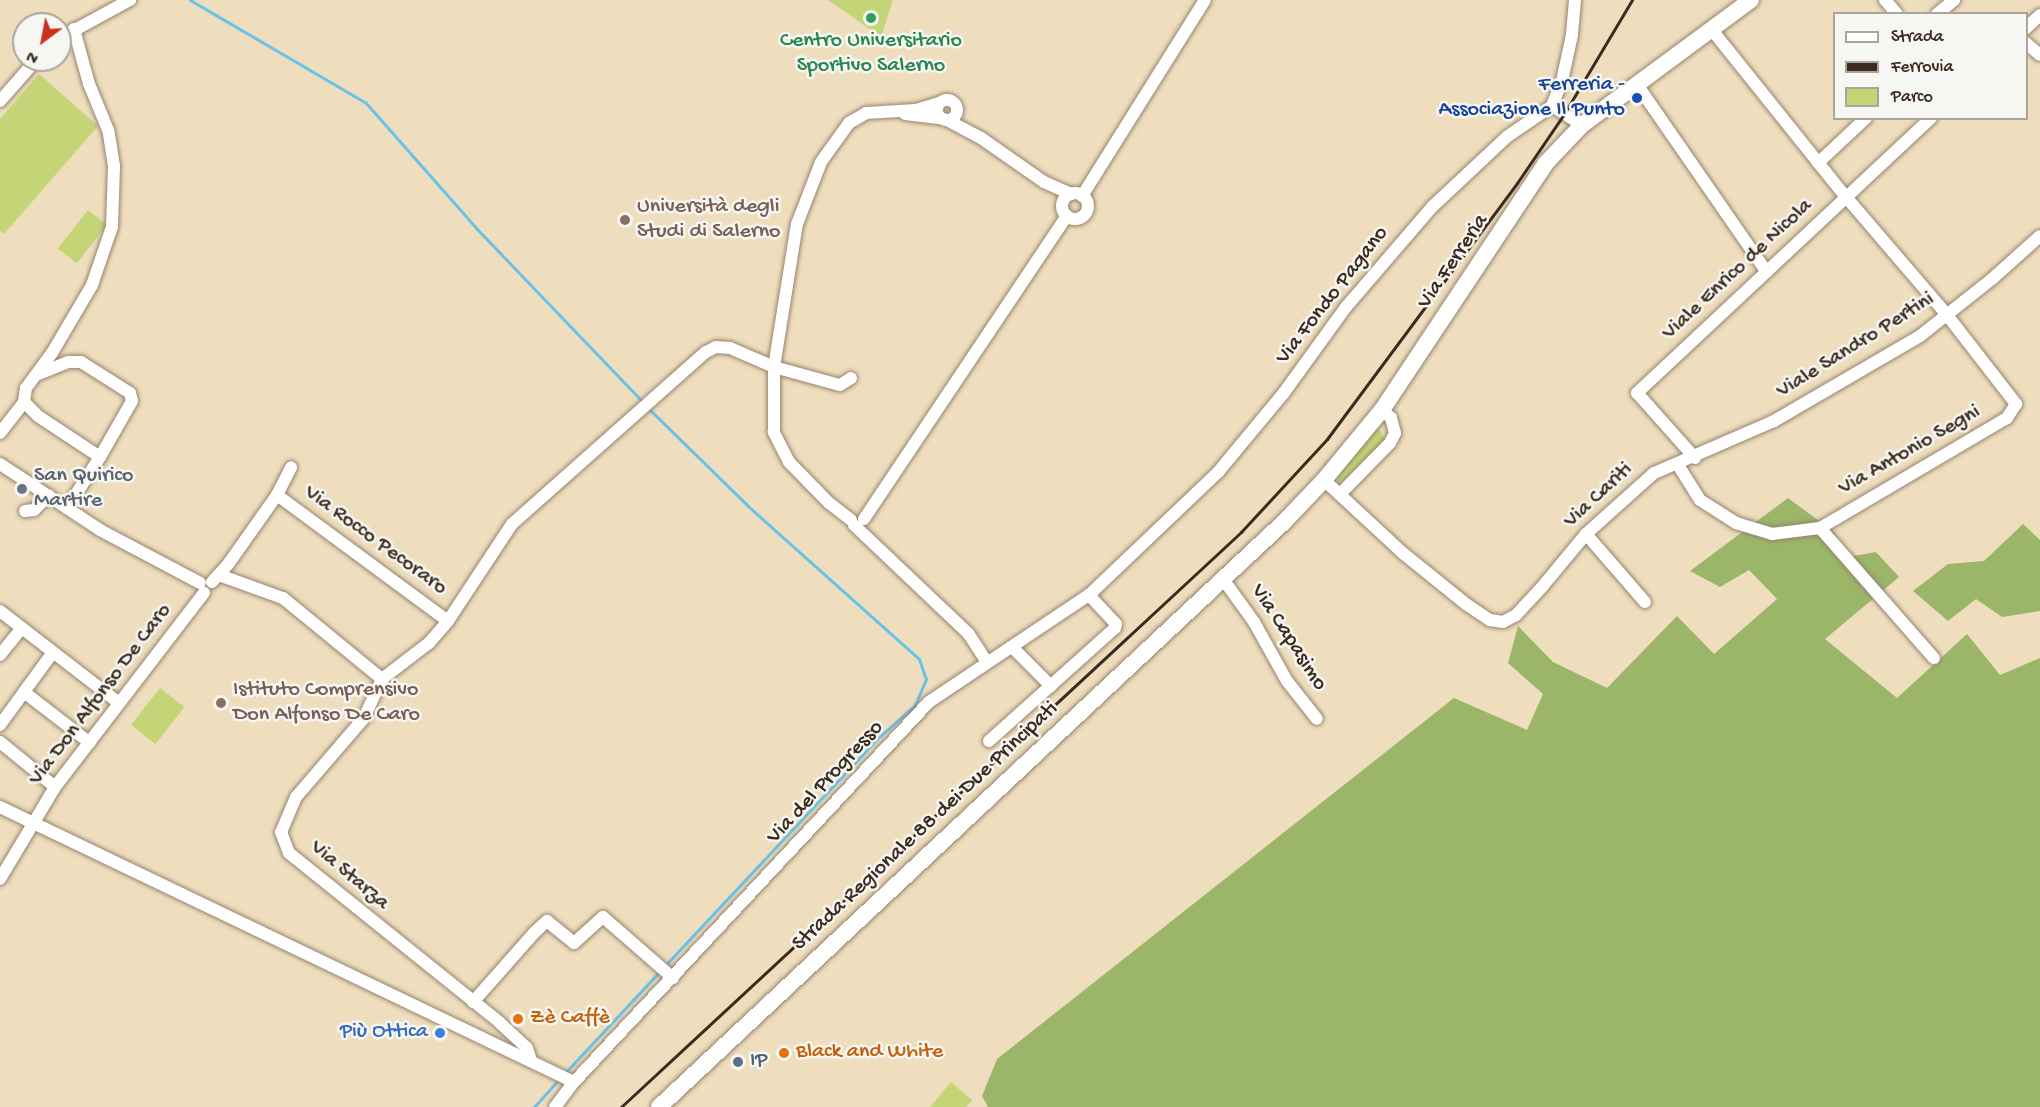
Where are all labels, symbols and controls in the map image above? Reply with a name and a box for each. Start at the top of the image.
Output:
marker: Centro Universitario Sportivo Salerno [864,11,878,25]
north arrow [12,12,72,72]
legend [1833,12,2028,120]
text: Strada [1891,27,1944,48]
place label: Centro Universitario Sportivo Salerno [780,28,962,80]
text: N [24,45,43,67]
text: Ferrovia [1891,57,1953,78]
place label: Ferreria - Associazione Il Punto [1438,72,1625,124]
text: Parco [1891,87,1933,108]
marker: Ferreria - Associazione Il Punto [1630,91,1644,105]
place label: Università degli Studi di Salerno [637,194,781,246]
street label: Viale Enrico de Nicola [1657,194,1819,346]
street label: Via Ferreria [1413,210,1495,314]
marker: Università degli Studi di Salerno [618,213,632,227]
street label: Via Fondo Pagano [1271,222,1395,370]
street label: Viale Sandro Pertini [1772,287,1940,405]
street label: Via Antonio Segni [1834,400,1986,502]
street label: Via Cariti [1559,457,1639,535]
place label: San Quirico Martire [34,463,133,514]
street label: Via Rocco Pecoraro [298,480,452,602]
marker: San Quirico Martire [15,482,29,496]
street label: Via Capasimo [1244,580,1332,696]
street label: Via Don Alfonso De Caro [24,599,178,791]
place label: Istituto Comprensivo Don Alfonso De Caro [233,677,420,728]
marker: Istituto Comprensivo Don Alfonso De Caro [214,696,228,710]
street label: Strada Regionale 88 dei Due Principati [788,697,1064,957]
street label: Via del Progresso [762,716,890,850]
street label: Via Starza [304,835,394,917]
place label: Zè Caffè [530,1006,610,1032]
marker: Zè Caffè [511,1012,525,1026]
place label: Più Ottica [340,1020,428,1046]
marker: Più Ottica [433,1026,447,1040]
place label: Black and White [796,1040,943,1066]
marker: Black and White [777,1046,791,1060]
place label: IP [750,1049,767,1075]
marker: IP [731,1055,745,1069]

